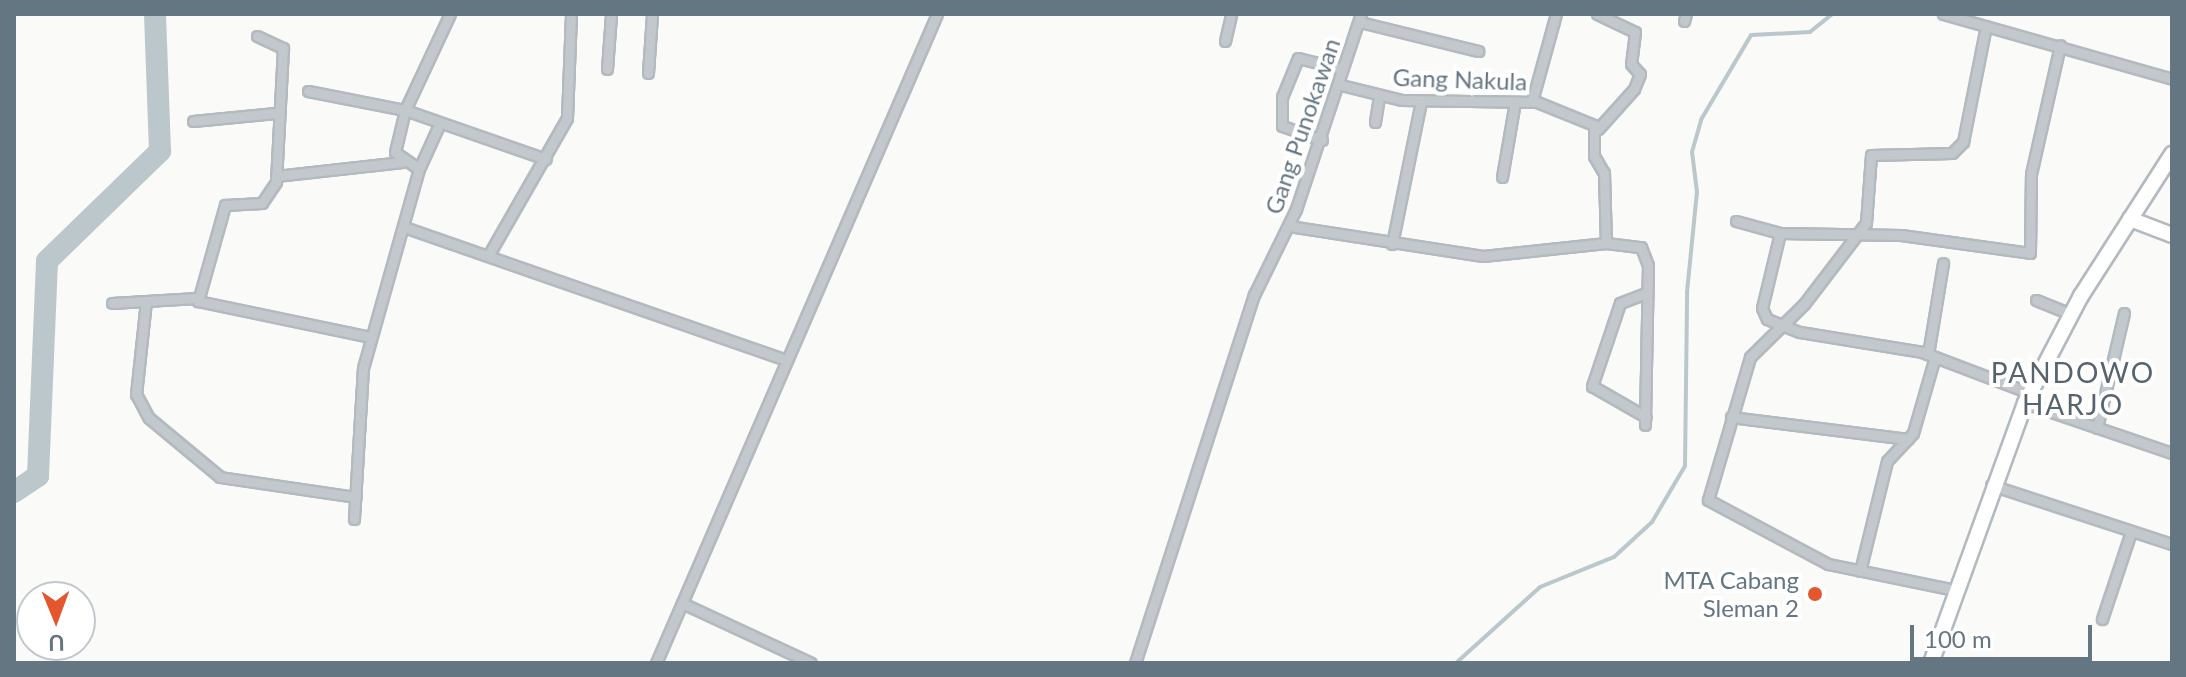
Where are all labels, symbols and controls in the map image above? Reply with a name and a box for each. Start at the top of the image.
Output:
street label: Gang Punokawan [1258,34,1346,218]
street label: Gang Nakula [1392,62,1528,96]
district label: PANDOWO HARJO [1991,355,2155,421]
place label: MTA Cabang Sleman 2 [1663,566,1799,622]
north arrow [16,581,96,661]
marker: MTA Cabang Sleman 2 [1806,585,1824,603]
scale bar [1914,609,2096,659]
text: 100 m [1924,624,1992,653]
text: U [48,630,65,657]

